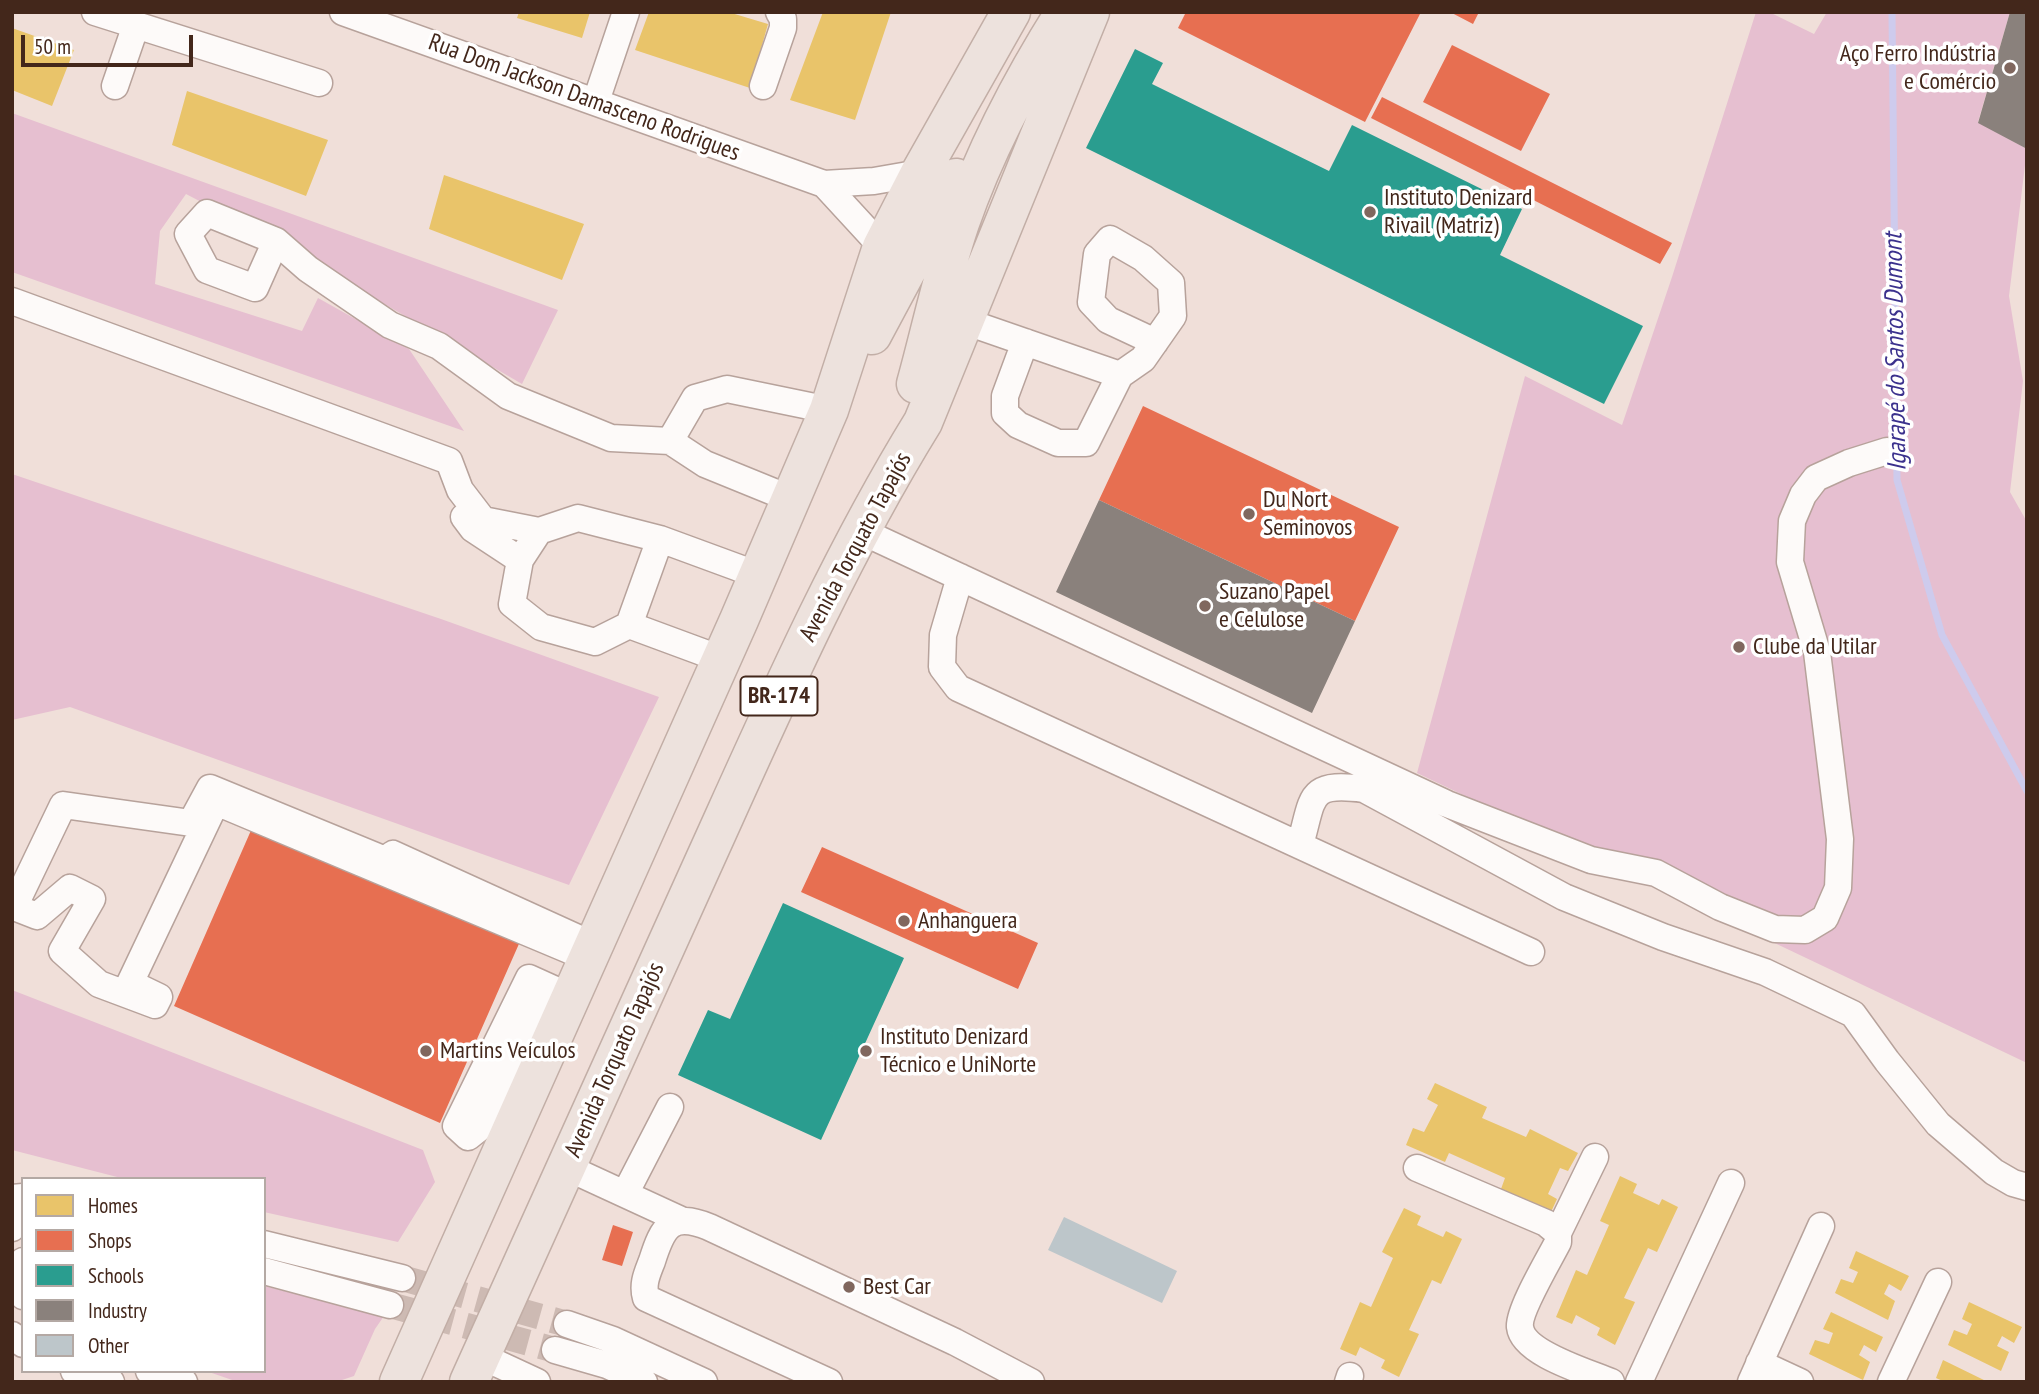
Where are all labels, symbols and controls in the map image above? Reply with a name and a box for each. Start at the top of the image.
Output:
scale bar [24,21,196,65]
street label: Rua Dom Jackson Damasceno Rodrigues [424,28,744,168]
text: 50 m [34,33,71,60]
place label: Aço Ferro Indústria e Comércio [1840,40,1996,96]
marker: Aço Ferro Indústria e Comércio [2002,60,2018,76]
place label: Instituto Denizard Rivail (Matriz) [1384,184,1532,240]
marker: Instituto Denizard Rivail (Matriz) [1362,204,1378,220]
water label: Igarapé do Santos Dumont [1878,233,1914,471]
street label: Avenida Torquato Tapajós [794,447,918,647]
place label: Du Nort Seminovos [1263,486,1352,542]
marker: Du Nort Seminovos [1241,506,1257,522]
place label: Suzano Papel e Celulose [1219,578,1330,634]
marker: Suzano Papel e Celulose [1197,598,1213,614]
place label: Clube da Utilar [1753,633,1877,661]
marker: Clube da Utilar [1731,639,1747,655]
road number: BR-174 [740,676,818,716]
place label: Anhanguera [918,907,1017,935]
marker: Anhanguera [896,913,912,929]
street label: Avenida Torquato Tapajós [559,958,671,1162]
place label: Instituto Denizard Técnico e UniNorte [880,1023,1036,1079]
place label: Martins Veículos [440,1037,576,1065]
marker: Martins Veículos [418,1043,434,1059]
marker: Instituto Denizard Técnico e UniNorte [858,1043,874,1059]
legend [21,1177,266,1373]
text: Homes [88,1192,138,1219]
text: Shops [88,1227,132,1254]
text: Schools [88,1262,144,1289]
place label: Best Car [863,1273,931,1301]
marker: Best Car [841,1279,857,1295]
text: Industry [88,1297,147,1324]
text: Other [88,1332,129,1359]

